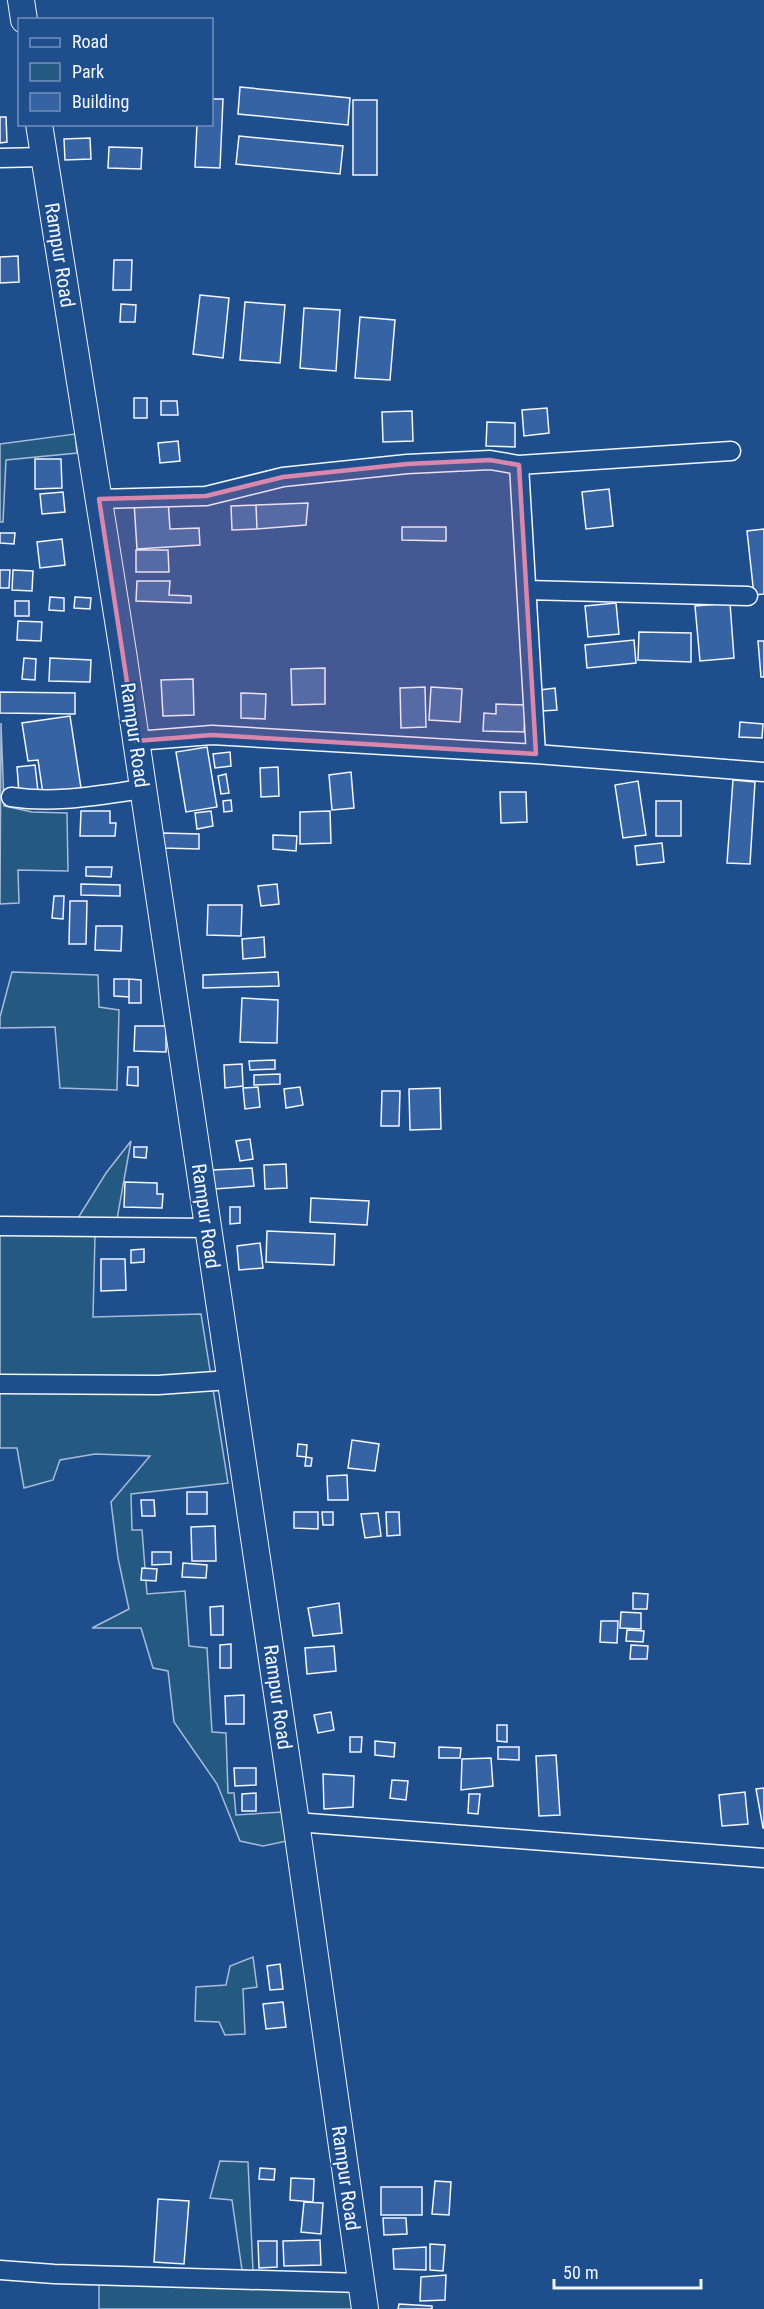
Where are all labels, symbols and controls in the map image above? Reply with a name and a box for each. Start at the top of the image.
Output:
legend [18,18,213,126]
text: Road [72,31,108,52]
text: Park [72,61,104,82]
text: Building [72,91,129,112]
street label: Rampur Road [40,201,80,309]
street label: Rampur Road [116,681,154,789]
street label: Rampur Road [187,1162,225,1270]
street label: Rampur Road [259,1643,297,1751]
street label: Rampur Road [327,2124,365,2232]
scale bar [554,2252,701,2290]
text: 50 m [563,2262,598,2283]

